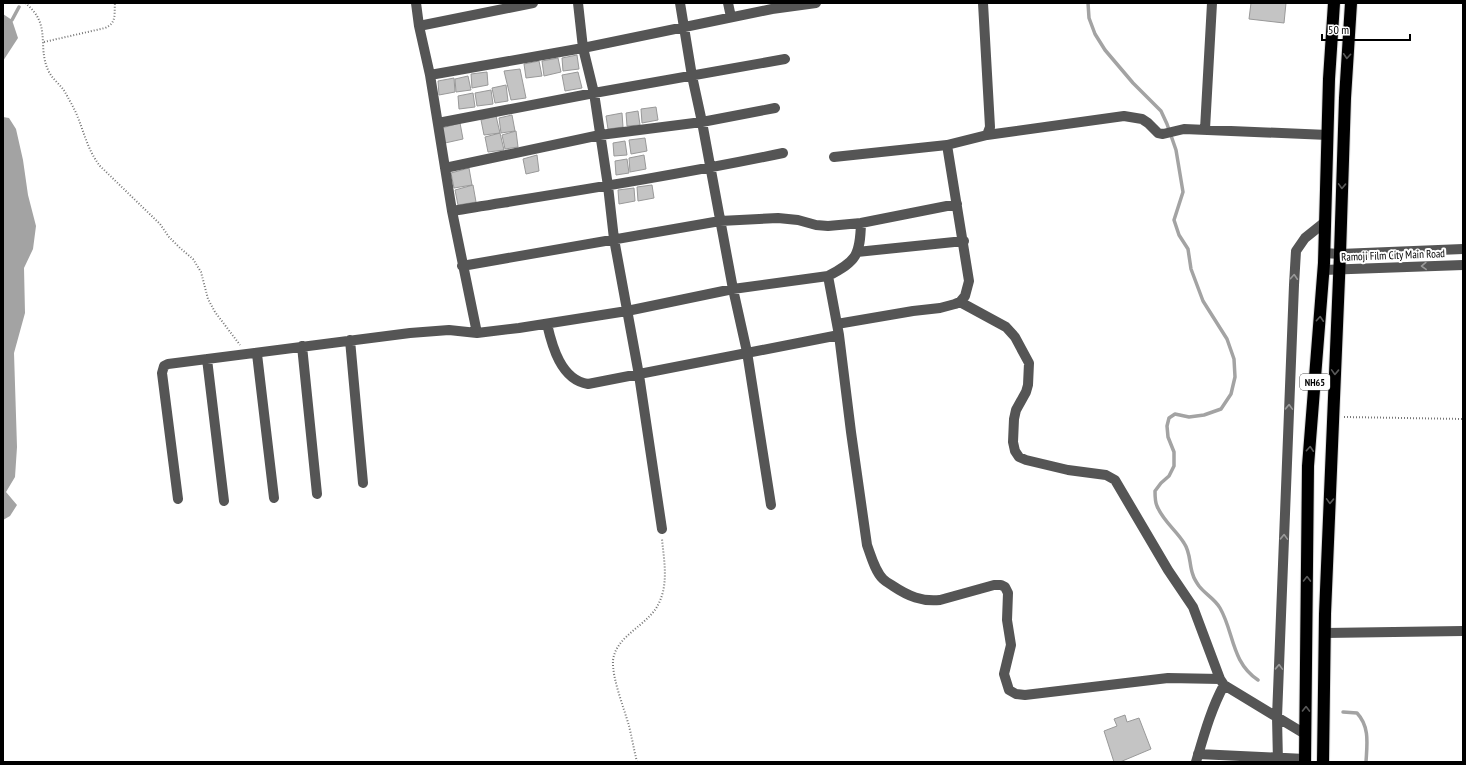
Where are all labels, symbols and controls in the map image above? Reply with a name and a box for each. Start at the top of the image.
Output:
scale bar [1322,16,1410,42]
text: 50 m [1328,22,1349,37]
one-way arrow [1343,53,1352,59]
one-way arrow [1338,183,1346,189]
street label: Ramoji Film City Main Road [1341,246,1445,264]
one-way arrow [1421,262,1427,271]
one-way arrow [1290,274,1299,280]
one-way arrow [1315,316,1324,322]
one-way arrow [1331,369,1339,375]
road number: NH65 [1300,374,1330,390]
one-way arrow [1285,404,1293,410]
one-way arrow [1305,446,1314,452]
one-way arrow [1325,498,1334,504]
one-way arrow [1280,534,1288,540]
one-way arrow [1303,576,1311,582]
one-way arrow [1275,664,1283,670]
one-way arrow [1302,706,1310,712]

